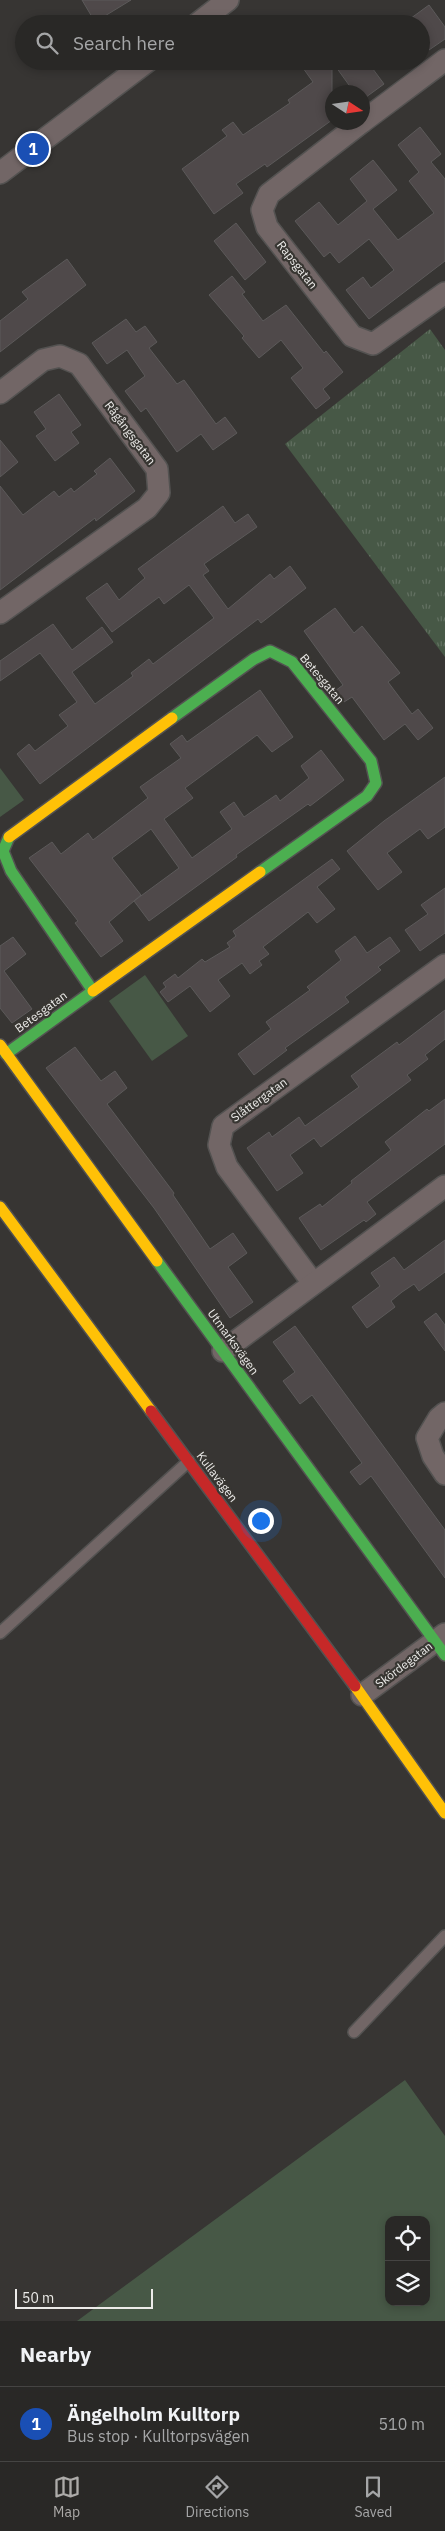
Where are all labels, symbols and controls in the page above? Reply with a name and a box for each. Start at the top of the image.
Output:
search box [15,15,430,70]
icon: search [33,29,61,57]
text: Search here [73,31,175,55]
north arrow [325,85,370,130]
pin: 1 [17,130,49,168]
street label: Rapsgatan [274,238,321,292]
street label: Rågångsgatan [102,398,159,467]
street label: Betesgatan [297,650,348,707]
street label: Betesgatan [12,988,70,1036]
street label: Slåttergatan [228,1074,290,1125]
street label: Utmarksvägen [205,1306,262,1377]
street label: Kullavägen [194,1449,241,1505]
your location [248,1508,274,1534]
street label: Skördegatan [372,1638,435,1691]
map controls [385,2216,430,2306]
button: locate [385,2216,430,2261]
button: layers [385,2261,430,2306]
scale bar [15,2286,152,2309]
text: 50 m [22,2289,54,2307]
text: Nearby [20,2340,91,2368]
text: Ängelholm Kulltorp [67,2402,240,2426]
text: 1 [31,2414,41,2434]
text: 510 m [378,2414,425,2434]
text: Bus stop · Kulltorpsvägen [67,2426,250,2446]
tab: Map [53,2473,81,2521]
tab: Directions [186,2473,249,2521]
tab: Saved [354,2473,392,2521]

